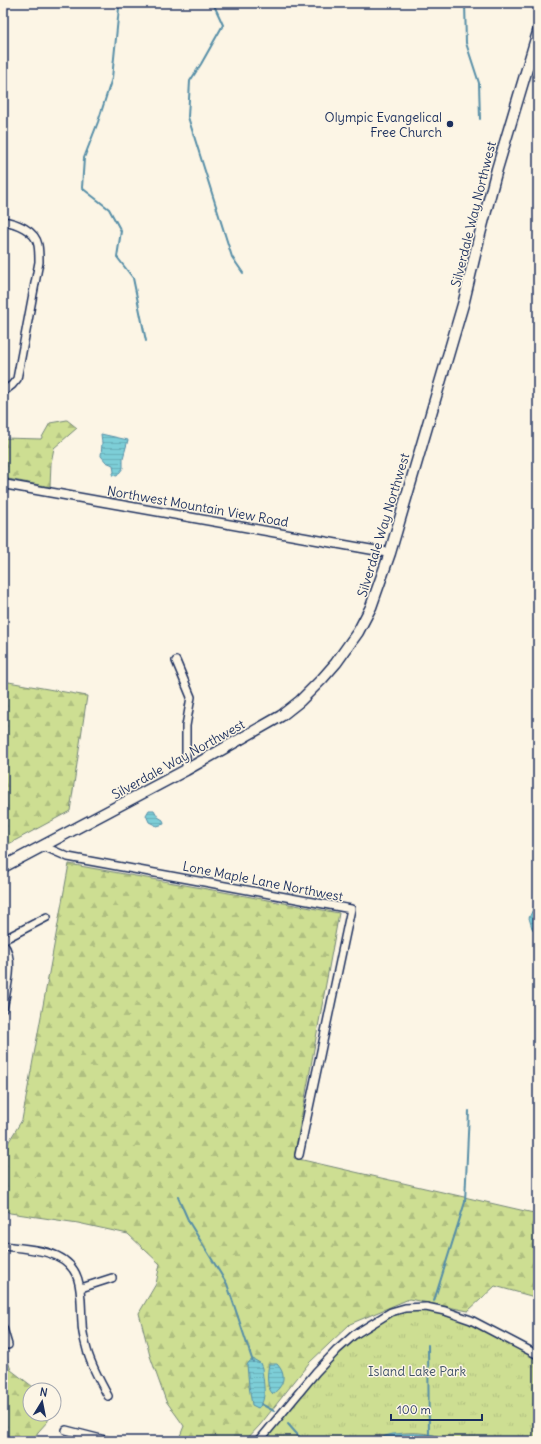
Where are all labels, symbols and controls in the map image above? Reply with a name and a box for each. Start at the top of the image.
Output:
place label: Olympic Evangelical Free Church [325,109,442,141]
marker: Olympic Evangelical Free Church [445,119,455,129]
street label: Silverdale Way Northwest [447,139,500,289]
street label: Silverdale Way Northwest [353,451,414,599]
street label: Northwest Mountain View Road [106,482,290,531]
street label: Silverdale Way Northwest [109,715,248,803]
street label: Lone Maple Lane Northwest [181,858,345,906]
park label: Island Lake Park [368,1363,466,1380]
north arrow [22,1382,62,1422]
text: N [39,1385,49,1400]
scale bar [391,1396,482,1422]
text: 100 m [397,1402,431,1417]

